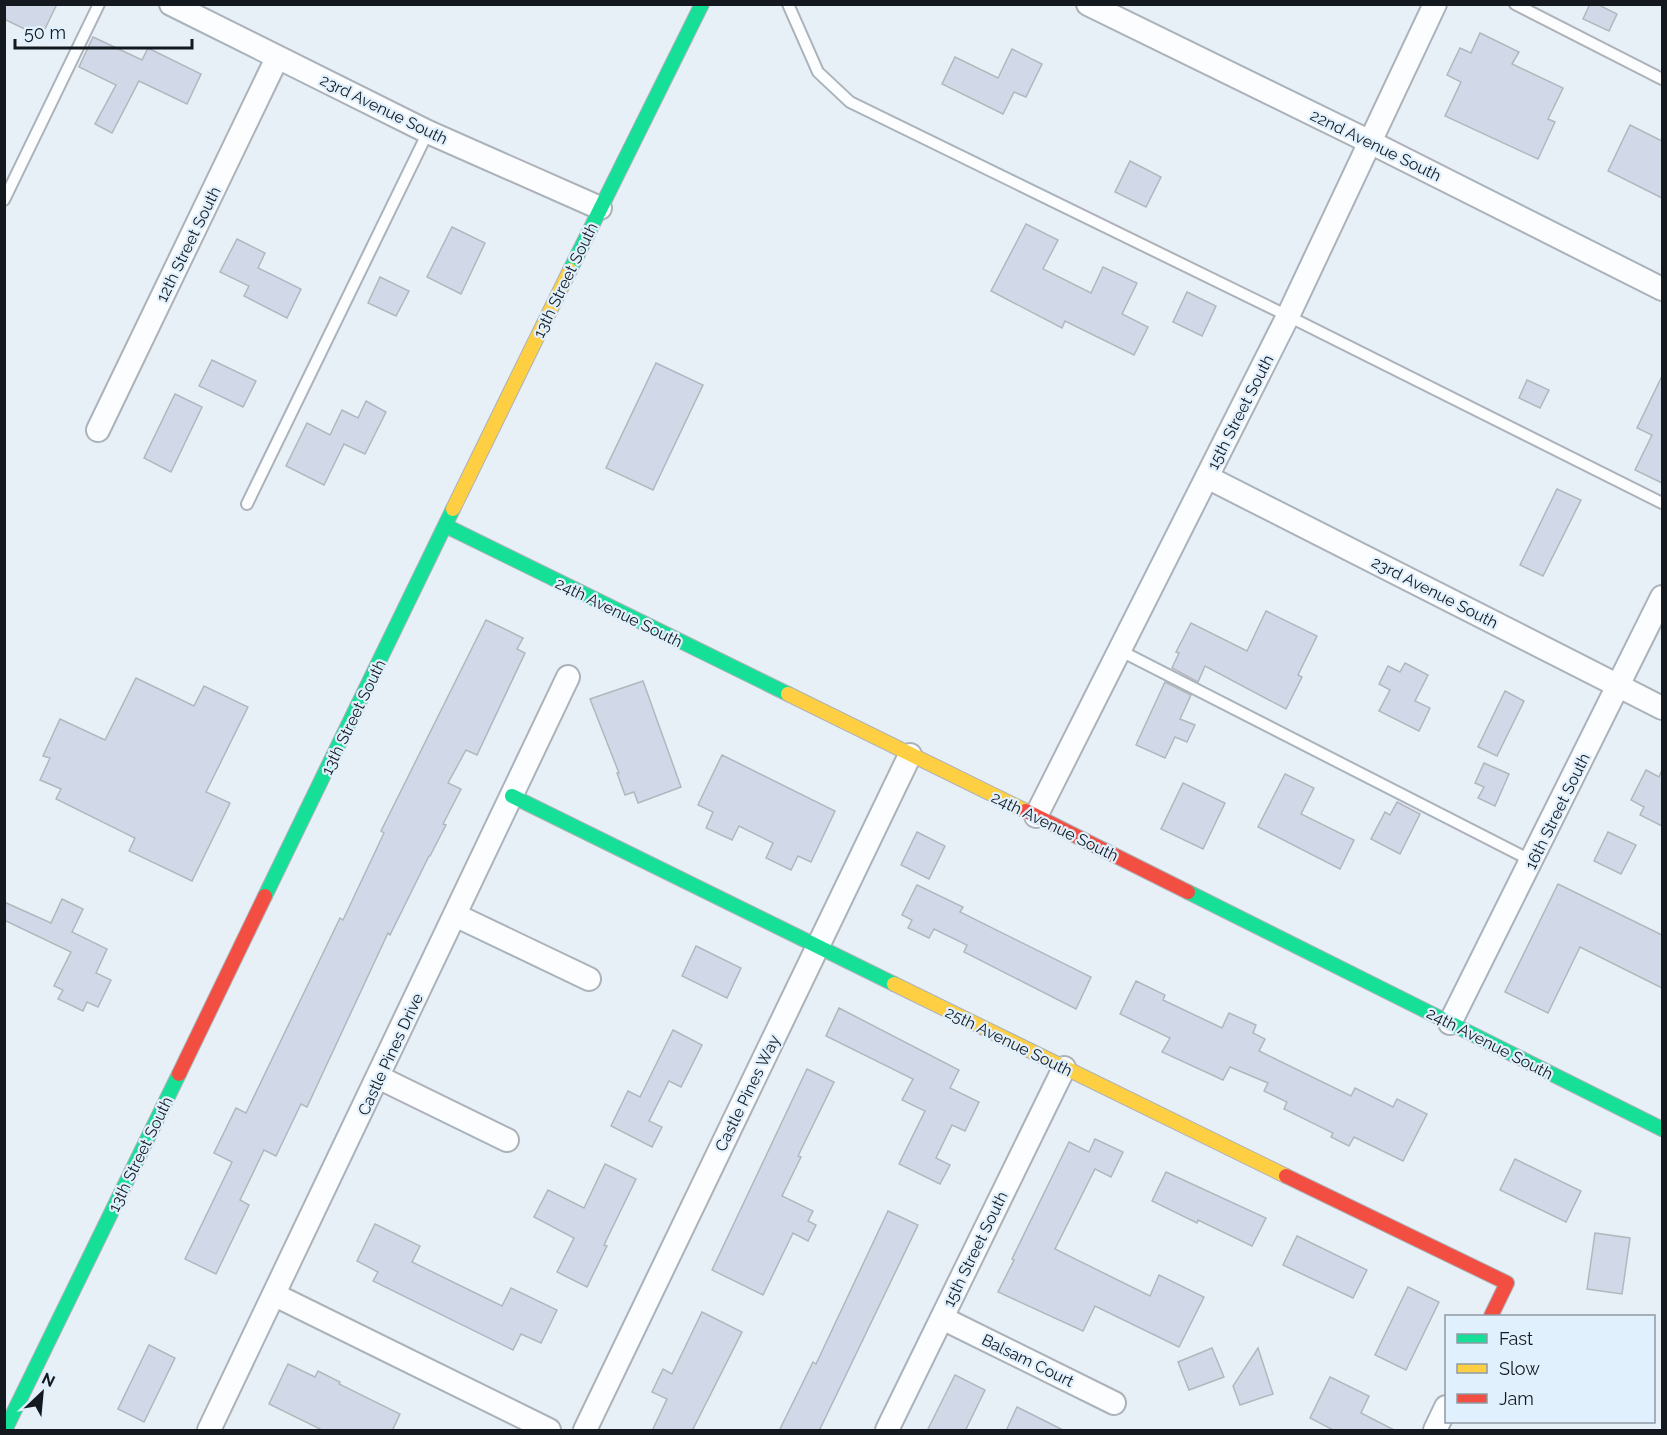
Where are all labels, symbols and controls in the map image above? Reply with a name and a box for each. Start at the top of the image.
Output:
scale bar [15,12,192,50]
text: 50 m [24,22,66,43]
street label: 23rd Avenue South [317,70,451,149]
street label: 22nd Avenue South [1307,106,1444,185]
street label: 12th Street South [152,184,225,305]
street label: 13th Street South [529,219,602,341]
street label: 15th Street South [1203,352,1278,473]
street label: 23rd Avenue South [1368,552,1501,633]
street label: 24th Avenue South [552,573,685,651]
street label: 13th Street South [317,656,390,778]
street label: 16th Street South [1521,750,1594,873]
street label: 24th Avenue South [988,787,1121,865]
street label: Castle Pines Drive [354,990,427,1118]
street label: 25th Avenue South [942,1002,1075,1080]
street label: 24th Avenue South [1424,1003,1556,1083]
street label: Castle Pines Way [711,1032,784,1154]
street label: 13th Street South [104,1093,177,1215]
street label: 15th Street South [939,1188,1012,1310]
legend [1445,1315,1655,1423]
text: Fast [1499,1328,1533,1349]
street label: Balsam Court [979,1330,1077,1391]
text: Slow [1499,1358,1540,1379]
north arrow [12,1363,72,1423]
text: N [39,1369,58,1391]
text: Jam [1499,1388,1534,1409]

